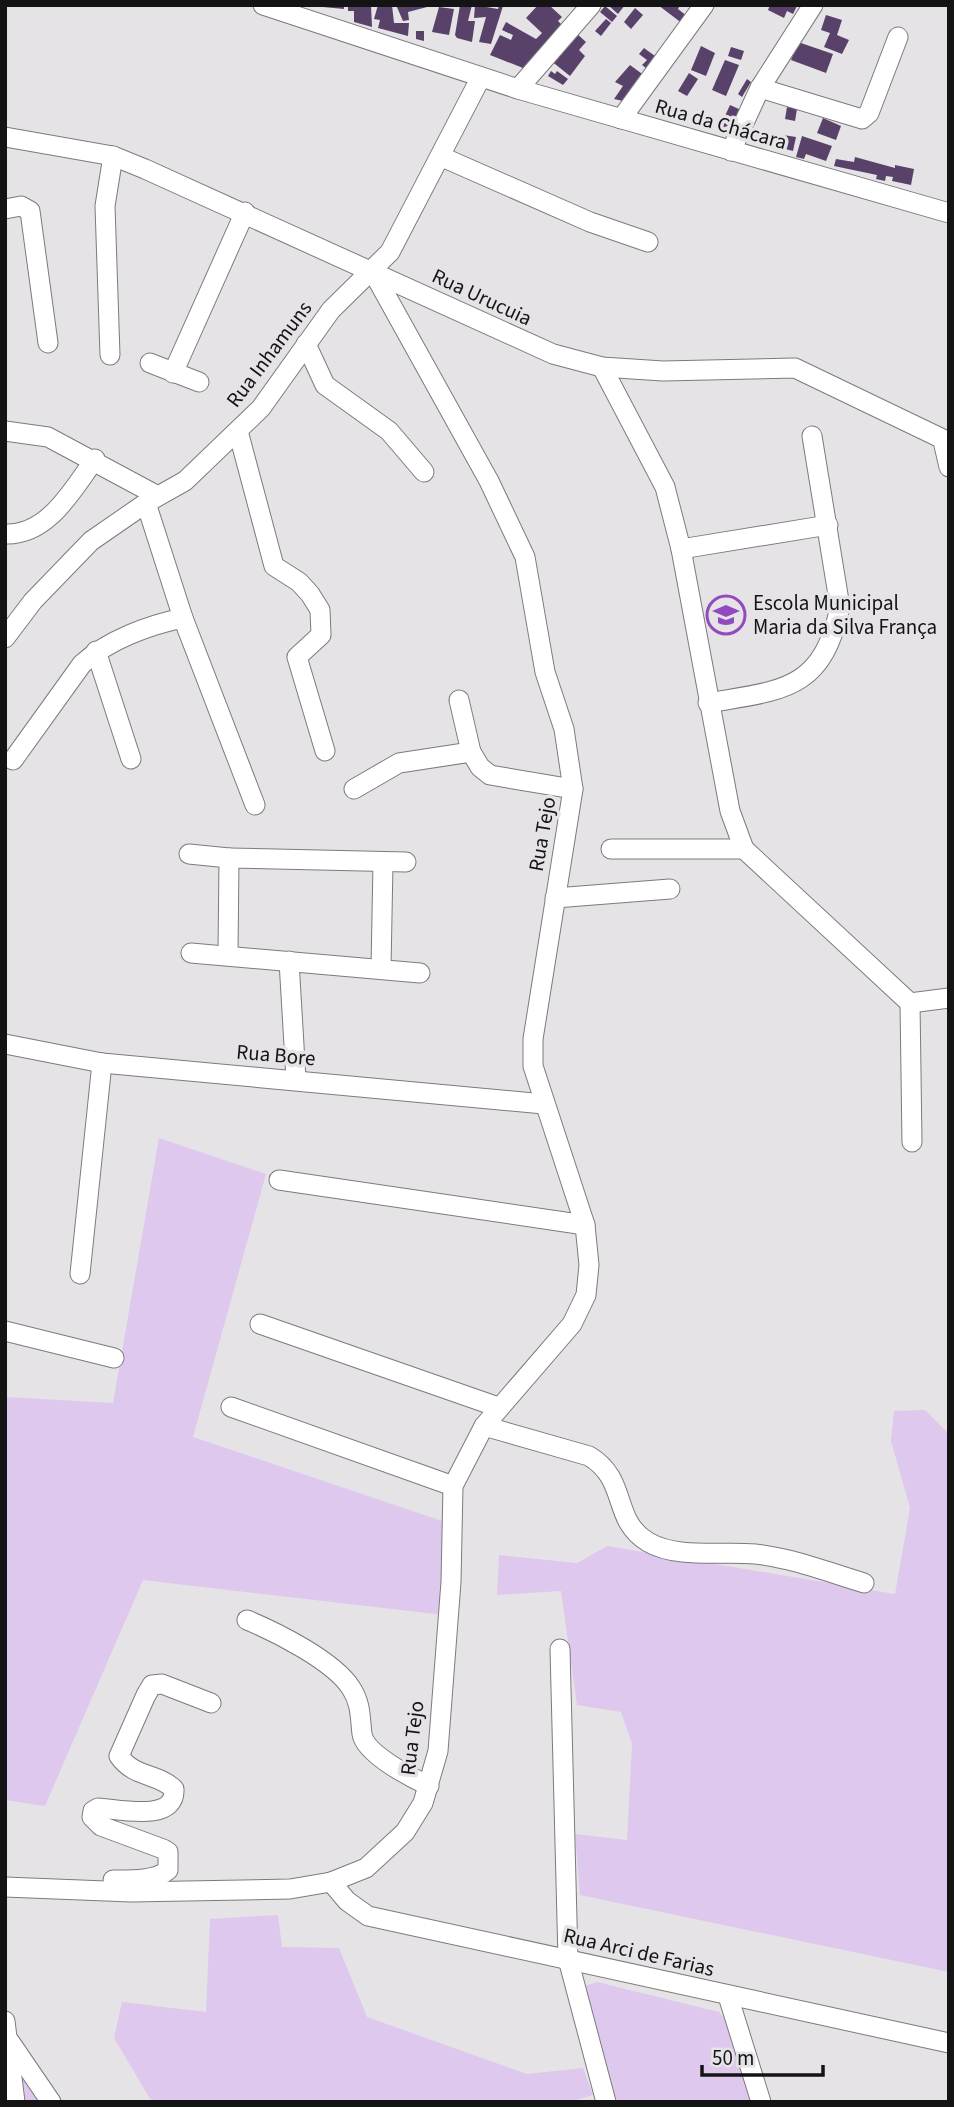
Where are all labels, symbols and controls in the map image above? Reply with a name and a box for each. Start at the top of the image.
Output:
street label: Rua da Chácara [652,91,790,157]
street label: Rua Urucuia [427,261,537,333]
street label: Rua Inhamuns [219,294,319,413]
place label: Escola Municipal Maria da Silva França [753,588,937,642]
school or university icon: Escola Municipal Maria da Silva França [705,594,747,636]
street label: Rua Tejo [521,794,563,874]
street label: Rua Bore [235,1037,317,1073]
street label: Rua Tejo [393,1699,431,1777]
street label: Rua Arci de Farias [561,1920,718,1984]
scale bar [702,2034,823,2078]
text: 50 m [712,2043,754,2073]

